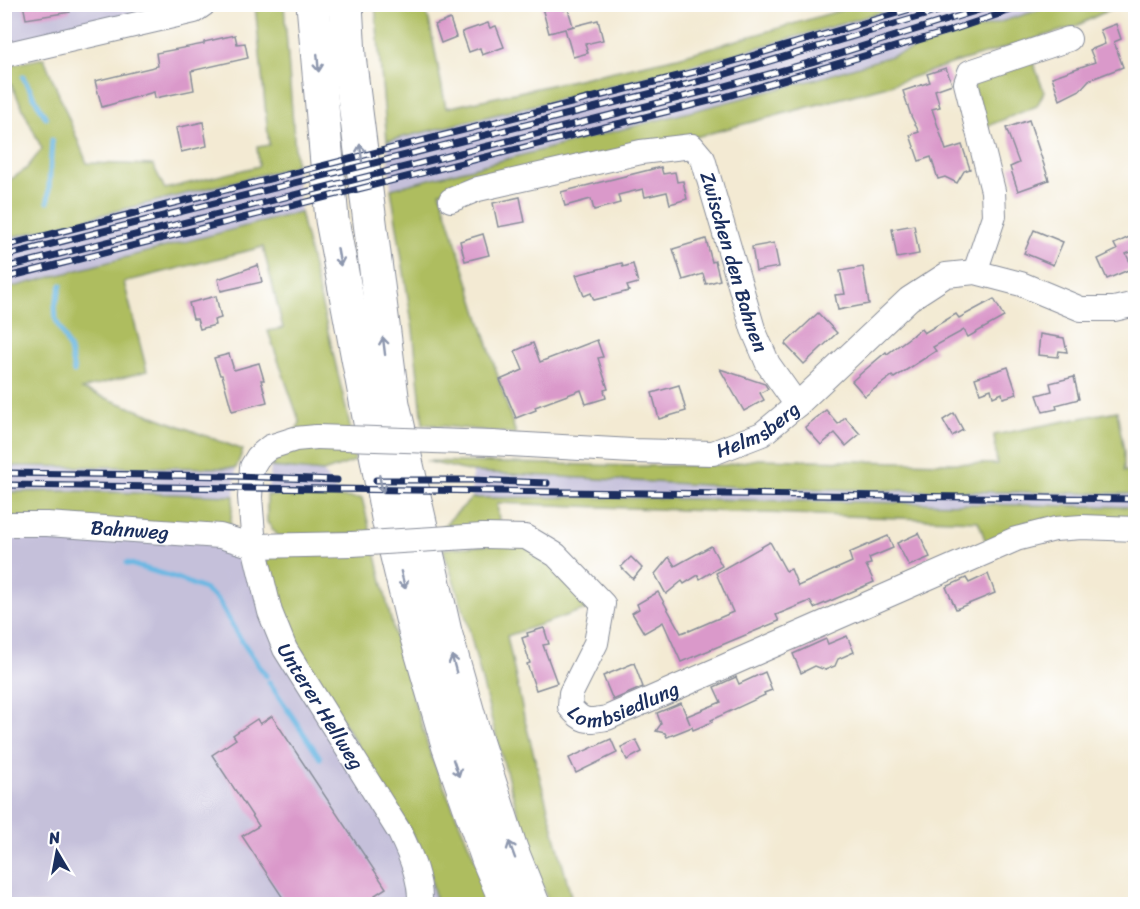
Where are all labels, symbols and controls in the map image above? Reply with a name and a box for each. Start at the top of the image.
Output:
one-way arrow [313,52,324,72]
one-way arrow [355,143,366,163]
street label: Zwischen den Bahnen [690,167,778,358]
one-way arrow [334,246,345,266]
one-way arrow [379,337,390,357]
street label: Helmsberg [711,392,808,468]
one-way arrow [376,473,387,493]
street label: Bahnweg [90,510,170,550]
one-way arrow [398,570,410,589]
street label: Unterer Hellweg [267,636,373,777]
one-way arrow [448,655,459,674]
street label: Lombsiedlung [558,672,685,739]
one-way arrow [451,758,462,777]
north arrow [27,822,87,882]
text: N [46,822,63,853]
one-way arrow [505,841,516,860]

